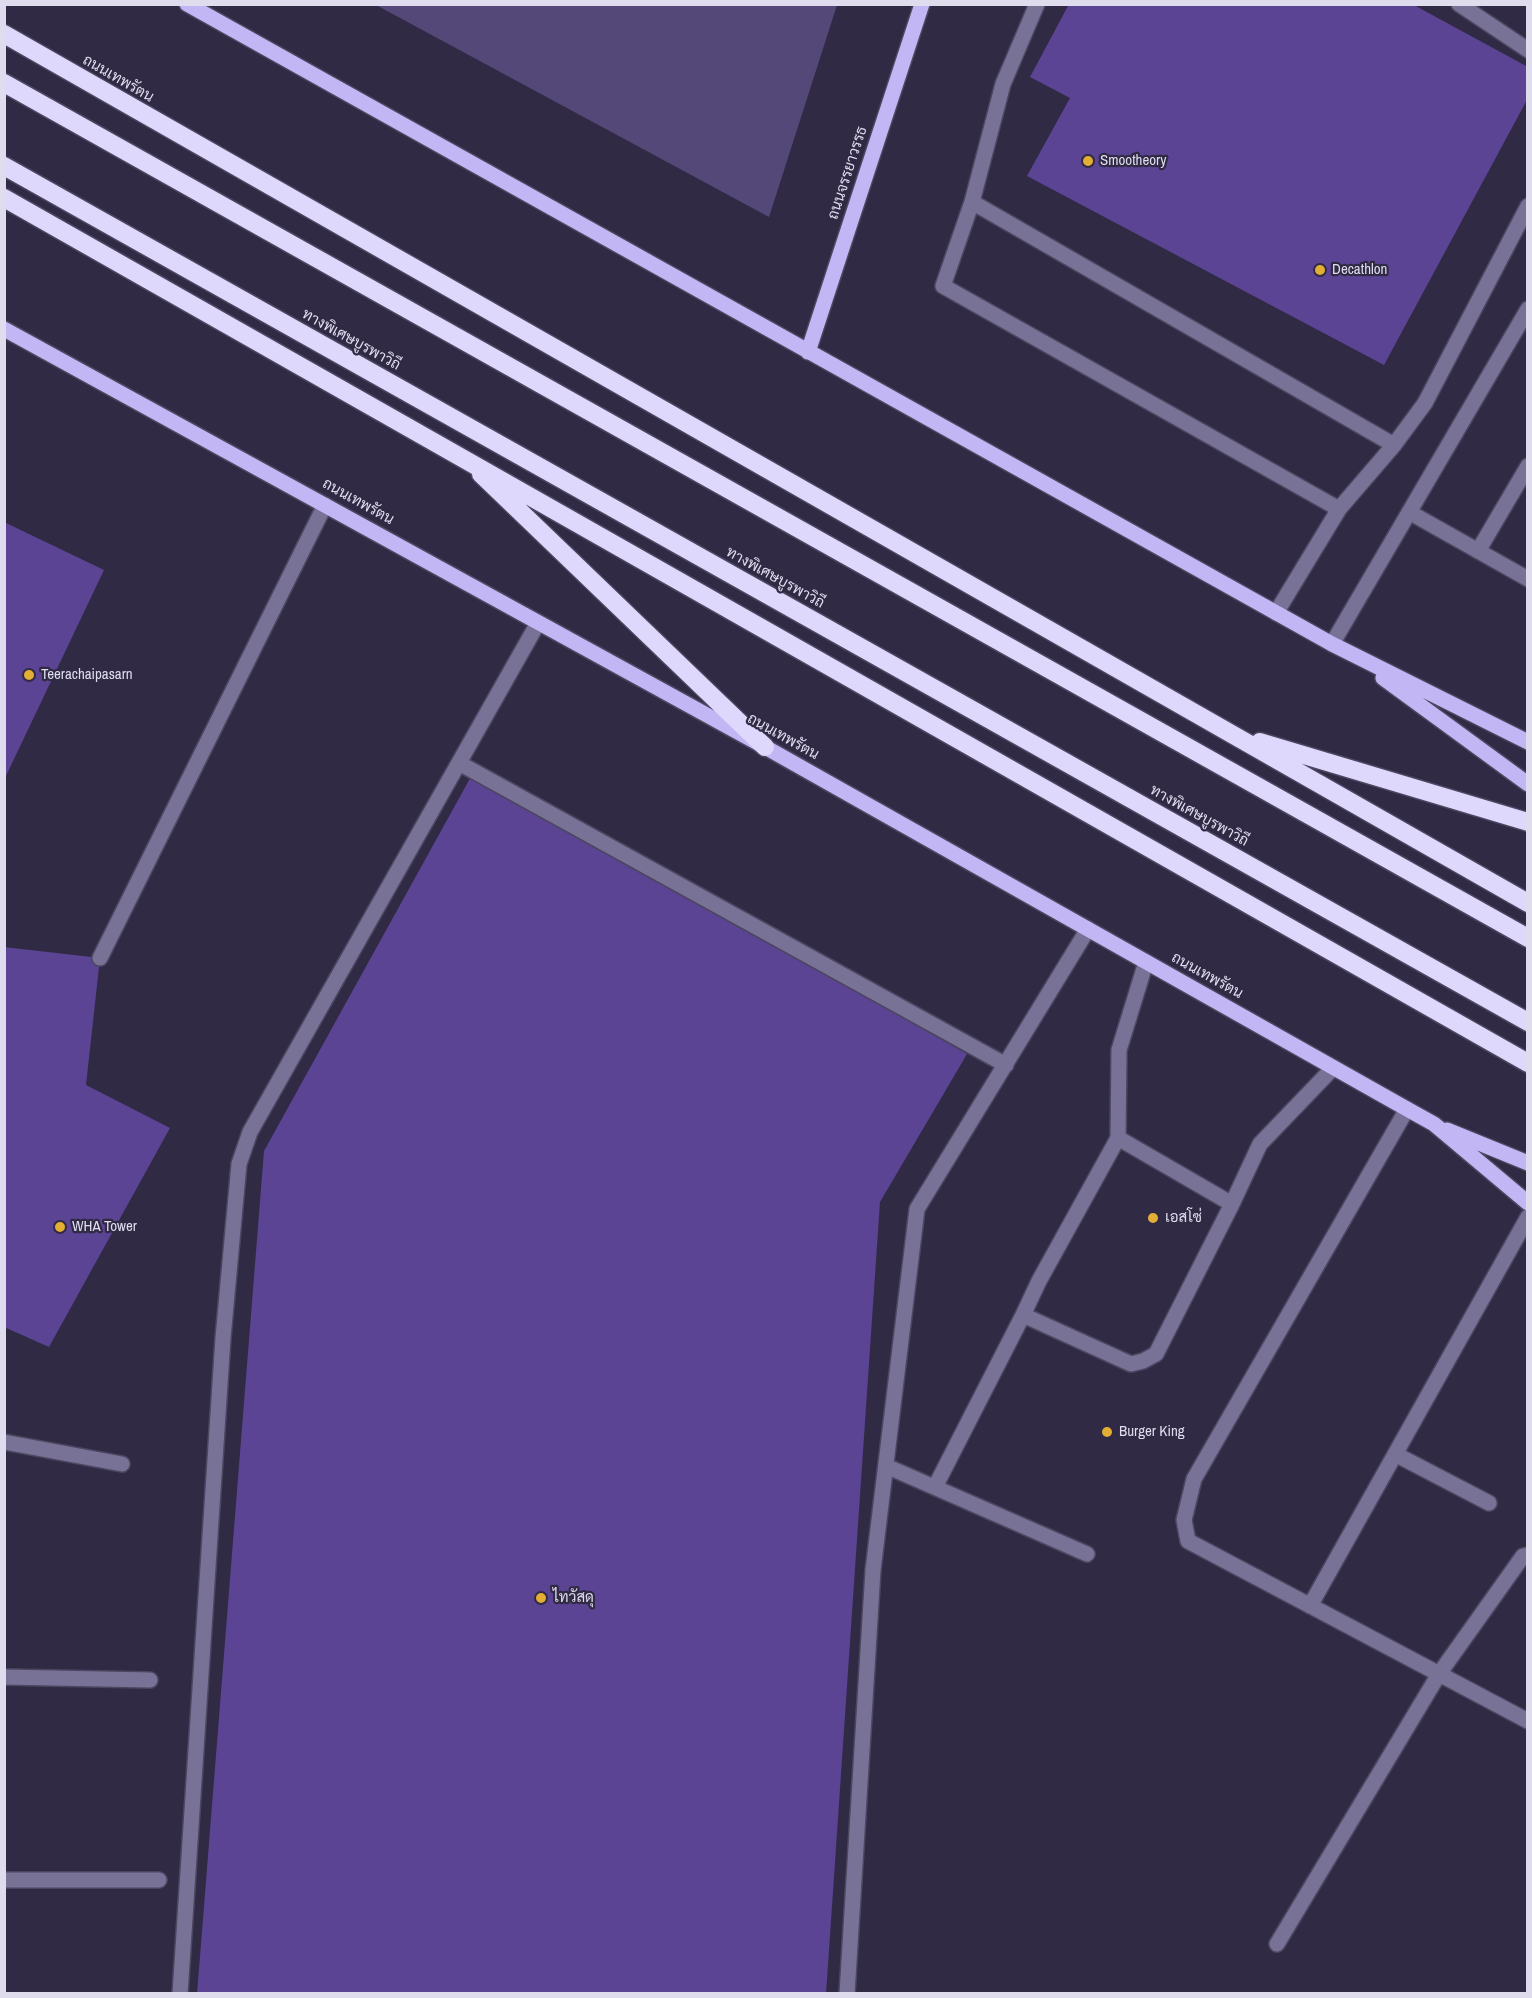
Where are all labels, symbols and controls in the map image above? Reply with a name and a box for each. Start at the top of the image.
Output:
street label: ถนนเทพรัตน [79,51,157,107]
street label: ถนนจรรยาวรรธ [824,124,872,222]
place label: Smootheory [1100,152,1166,170]
marker: Smootheory [1081,154,1095,168]
place label: Decathlon [1332,261,1387,279]
marker: Decathlon [1313,263,1327,277]
street label: ทางพิเศษบูรพาวิถี [299,305,403,375]
street label: ถนนเทพรัตน [319,475,397,529]
street label: ทางพิเศษบูรพาวิถี [723,543,827,613]
place label: Teerachaipasarn [41,666,133,684]
marker: Teerachaipasarn [22,668,36,682]
street label: ถนนเทพรัตน [744,710,822,764]
street label: ทางพิเศษบูรพาวิถี [1147,781,1251,851]
street label: ถนนเทพรัตน [1168,949,1246,1003]
place label: เอสโซ่ [1165,1209,1202,1227]
marker: เอสโซ่ [1146,1211,1160,1225]
place label: WHA Tower [72,1218,137,1236]
marker: WHA Tower [53,1220,67,1234]
place label: Burger King [1119,1423,1185,1441]
marker: Burger King [1100,1425,1114,1439]
place label: ไทวัสดุ [553,1589,594,1607]
marker: ไทวัสดุ [534,1591,548,1605]

